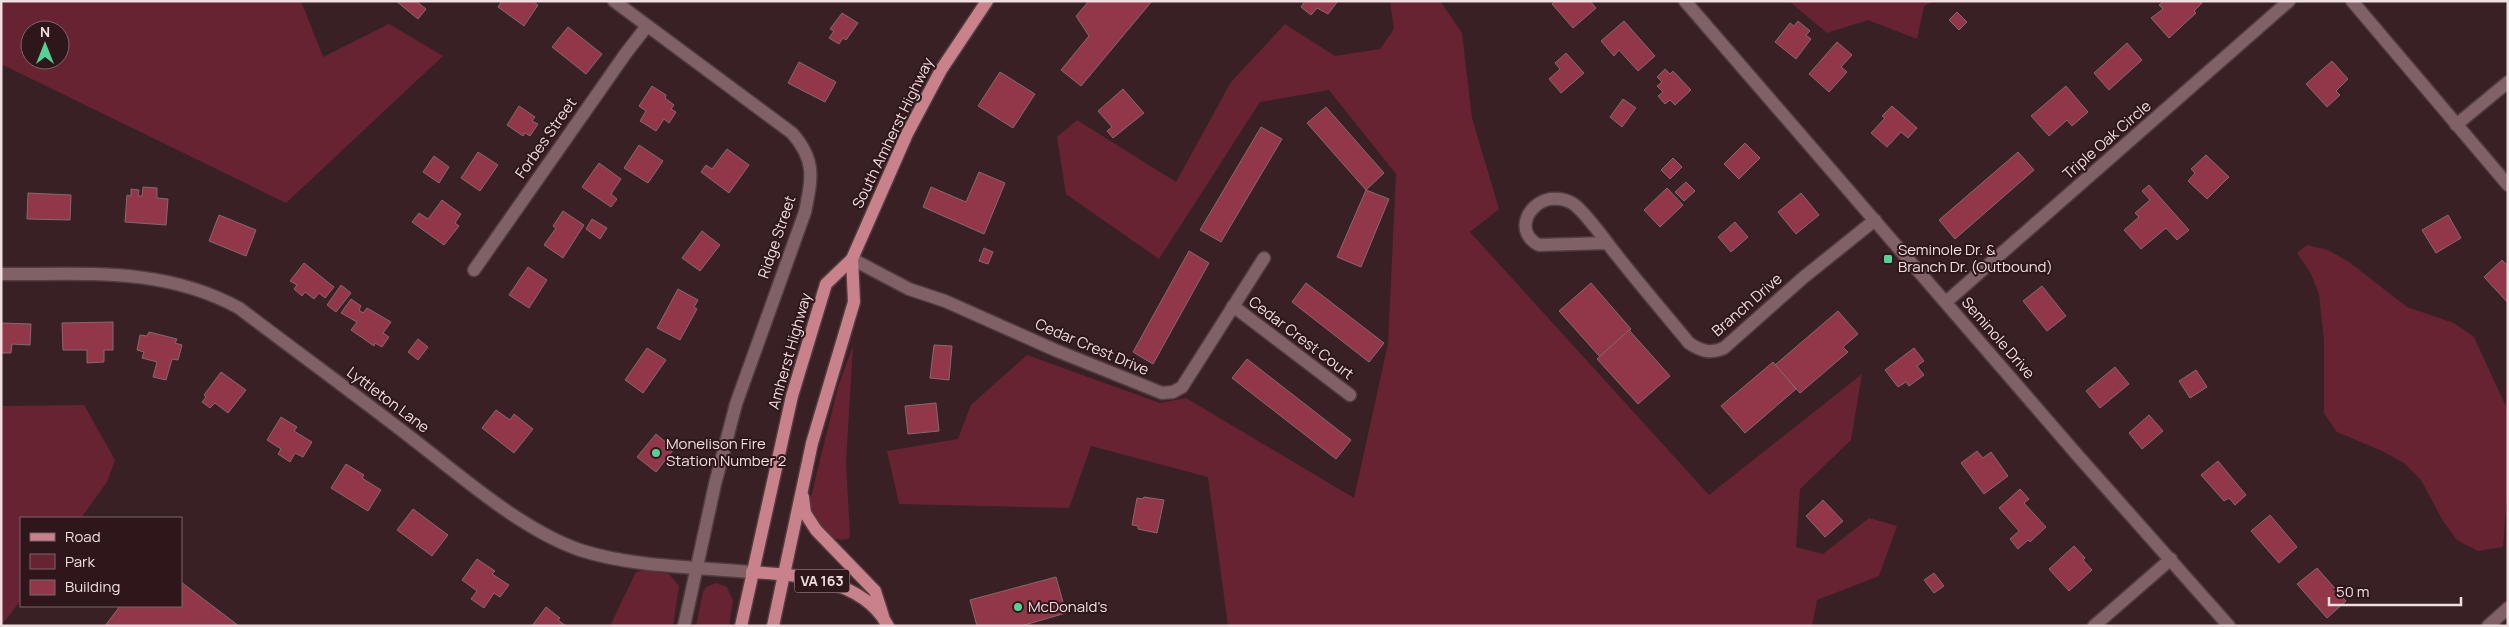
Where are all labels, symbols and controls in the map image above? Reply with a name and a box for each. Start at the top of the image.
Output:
north arrow [20,20,70,70]
text: N [40,22,50,41]
street label: South Amherst Highway [847,54,938,212]
street label: Forbes Street [510,93,581,182]
street label: Triple Oak Circle [2058,95,2156,184]
street label: Ridge Street [753,192,801,281]
place label: Seminole Dr. & Branch Dr. (Outbound) [1898,239,2053,277]
marker: Seminole Dr. & Branch Dr. (Outbound) [1882,253,1894,265]
street label: Branch Drive [1707,268,1786,341]
street label: Amherst Highway [763,290,816,412]
street label: Cedar Crest Court [1244,291,1358,384]
street label: Seminole Drive [1957,292,2040,383]
street label: Cedar Crest Drive [1032,313,1153,380]
street label: Lyttleton Lane [343,362,434,438]
place label: Monelison Fire Station Number 2 [666,433,786,471]
marker: Monelison Fire Station Number 2 [650,447,662,459]
legend [20,517,182,607]
text: Road [65,526,101,547]
text: Park [65,551,95,572]
road number: VA 163 [794,570,850,592]
scale bar [2329,574,2462,606]
text: Building [65,576,120,597]
text: 50 m [2336,581,2370,602]
place label: McDonald's [1028,596,1107,617]
marker: McDonald's [1012,601,1024,613]

